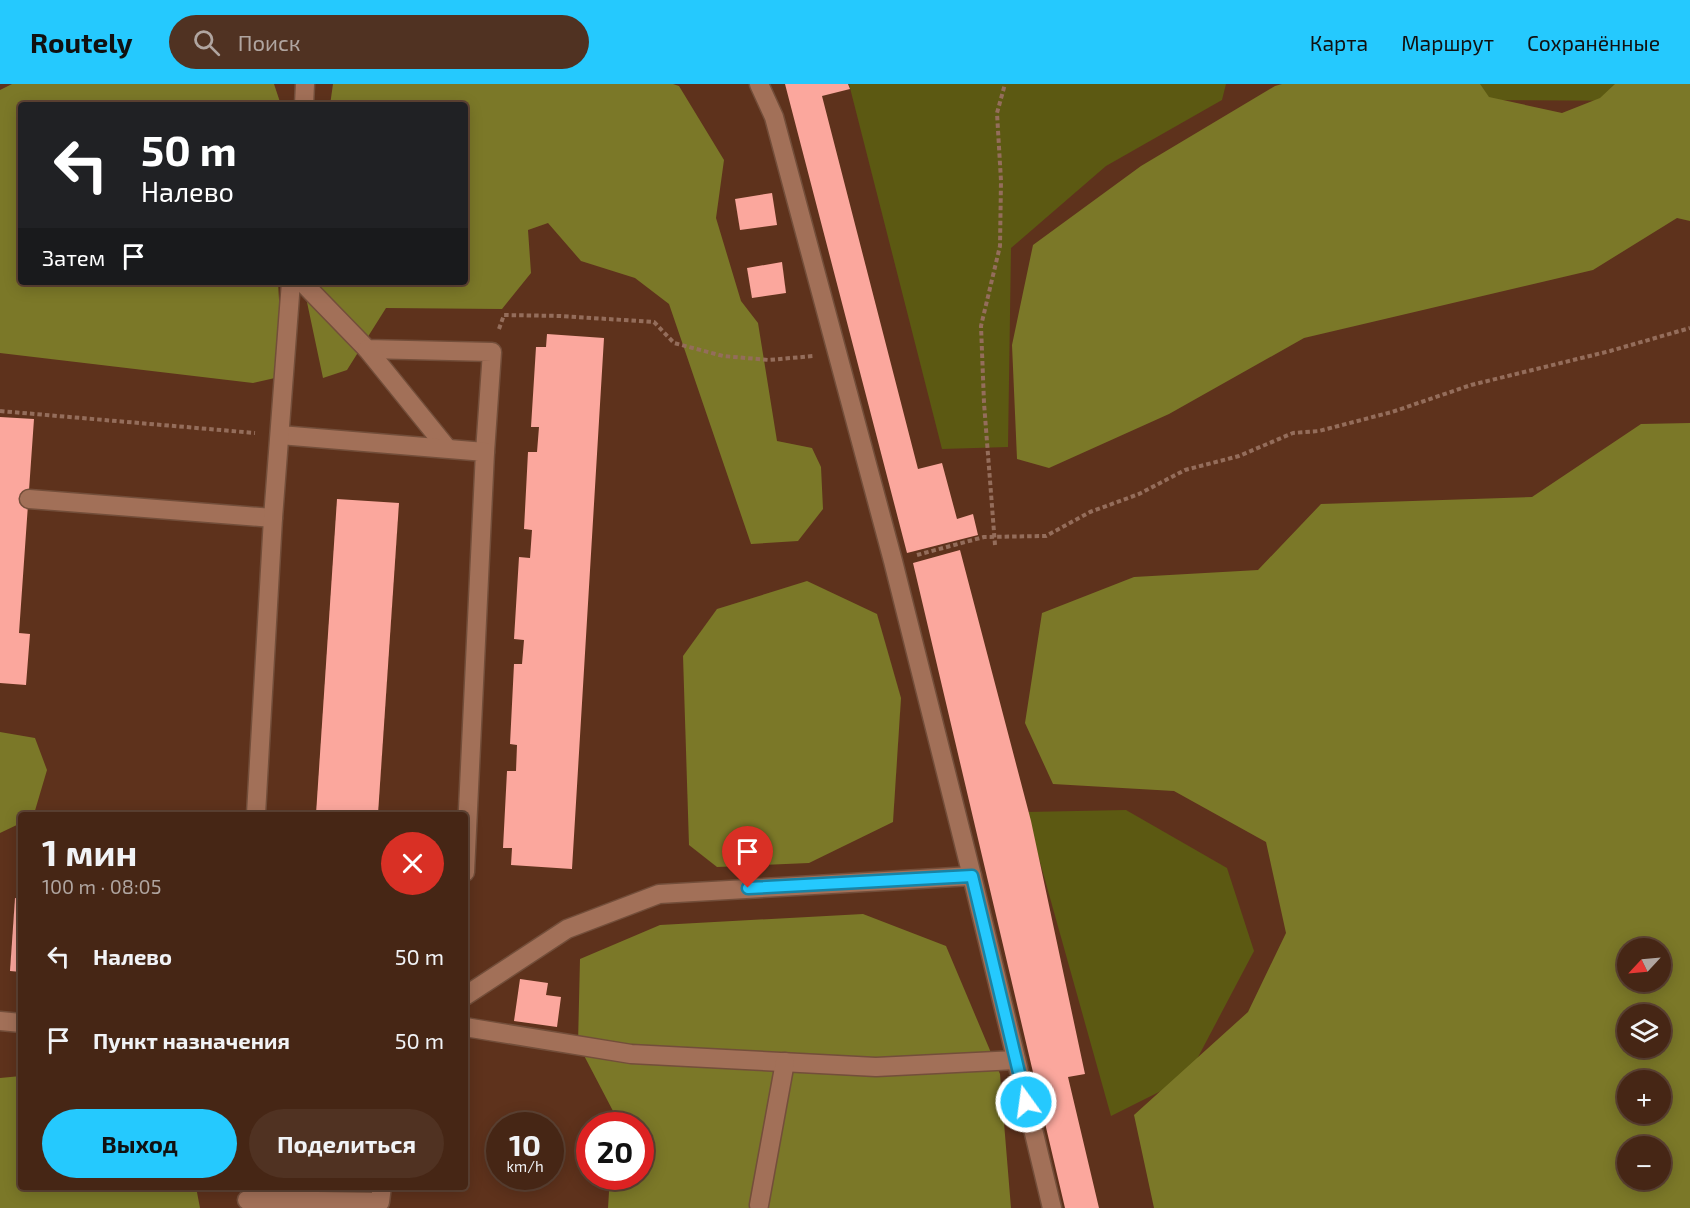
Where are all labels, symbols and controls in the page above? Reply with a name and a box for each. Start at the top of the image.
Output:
search box [169,15,589,69]
text: Routely [30,25,133,59]
icon: search [190,26,223,59]
text: Поиск [238,29,301,55]
text: Карта [1310,30,1368,55]
text: Маршрут [1401,30,1494,55]
text: Сохранённые [1527,30,1660,55]
text: 50 m [141,124,237,174]
icon: left [42,126,120,204]
text: Налево [141,175,234,207]
icon: arrive [117,240,150,273]
text: Затем [42,244,105,270]
pin [722,826,773,888]
text: 1 мин [42,830,137,873]
button: close [381,832,444,895]
icon: arrive [731,835,764,868]
text: 100 m · 08:05 [42,874,161,898]
north arrow [1617,938,1671,992]
map controls [1617,938,1671,1190]
icon: left [42,940,75,973]
text: Налево [93,943,172,969]
text: 50 m [395,943,444,969]
button: layers [1617,1004,1671,1058]
icon: arrive [42,1024,75,1057]
text: Пункт назначения [93,1027,290,1053]
text: 50 m [395,1027,444,1053]
position arrow [994,1070,1058,1134]
button: + [1617,1070,1671,1124]
button: Выход [42,1109,237,1178]
button: Поделиться [249,1109,444,1178]
speed limit sign: 20 [576,1112,654,1190]
text: 10 [509,1126,541,1162]
button: − [1617,1136,1671,1190]
text: km/h [506,1157,544,1175]

